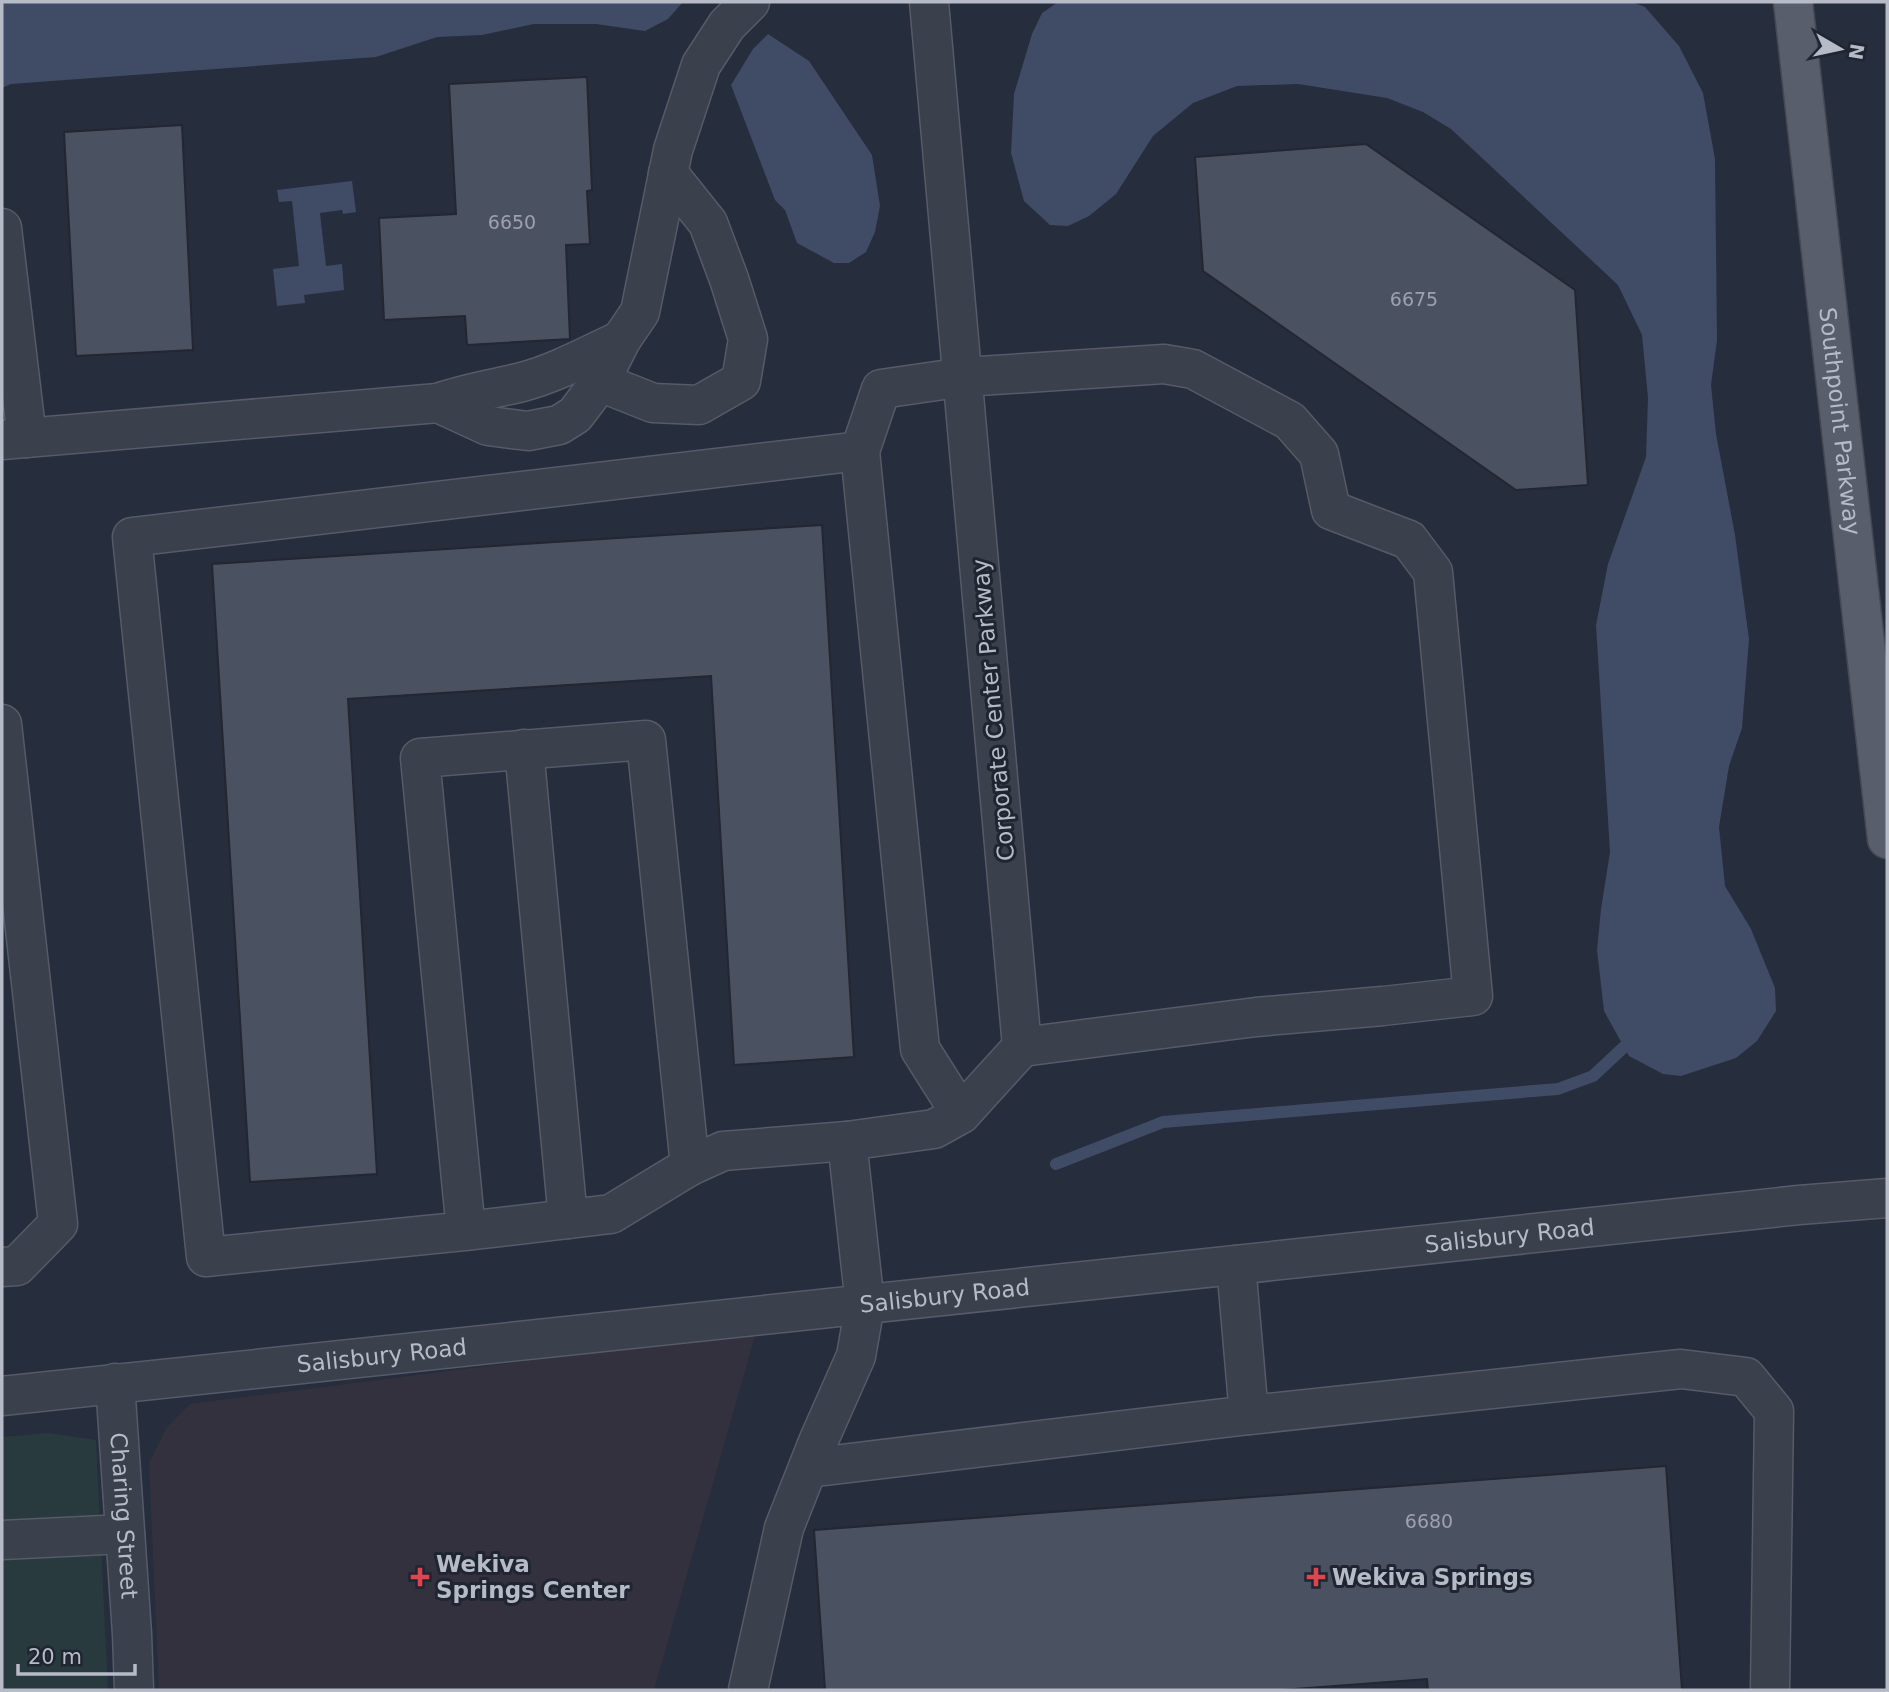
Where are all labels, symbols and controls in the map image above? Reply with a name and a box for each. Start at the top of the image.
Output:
north arrow [1805,14,1875,84]
text: N [1845,42,1869,61]
house number: 6650 [488,211,536,233]
house number: 6675 [1390,288,1438,310]
street label: Southpoint Parkway [1814,306,1866,537]
street label: Corporate Center Parkway [967,558,1019,862]
street label: Salisbury Road [1423,1214,1596,1258]
street label: Salisbury Road [858,1274,1031,1318]
street label: Salisbury Road [296,1334,468,1378]
street label: Charing Street [105,1431,143,1600]
house number: 6680 [1405,1510,1453,1532]
place label: Wekiva Springs Center [436,1551,630,1603]
place label: Wekiva Springs [1332,1564,1533,1590]
marker: Wekiva Springs Center [410,1567,430,1587]
marker: Wekiva Springs [1306,1567,1326,1587]
scale bar [18,1632,135,1676]
text: 20 m [28,1645,82,1669]

